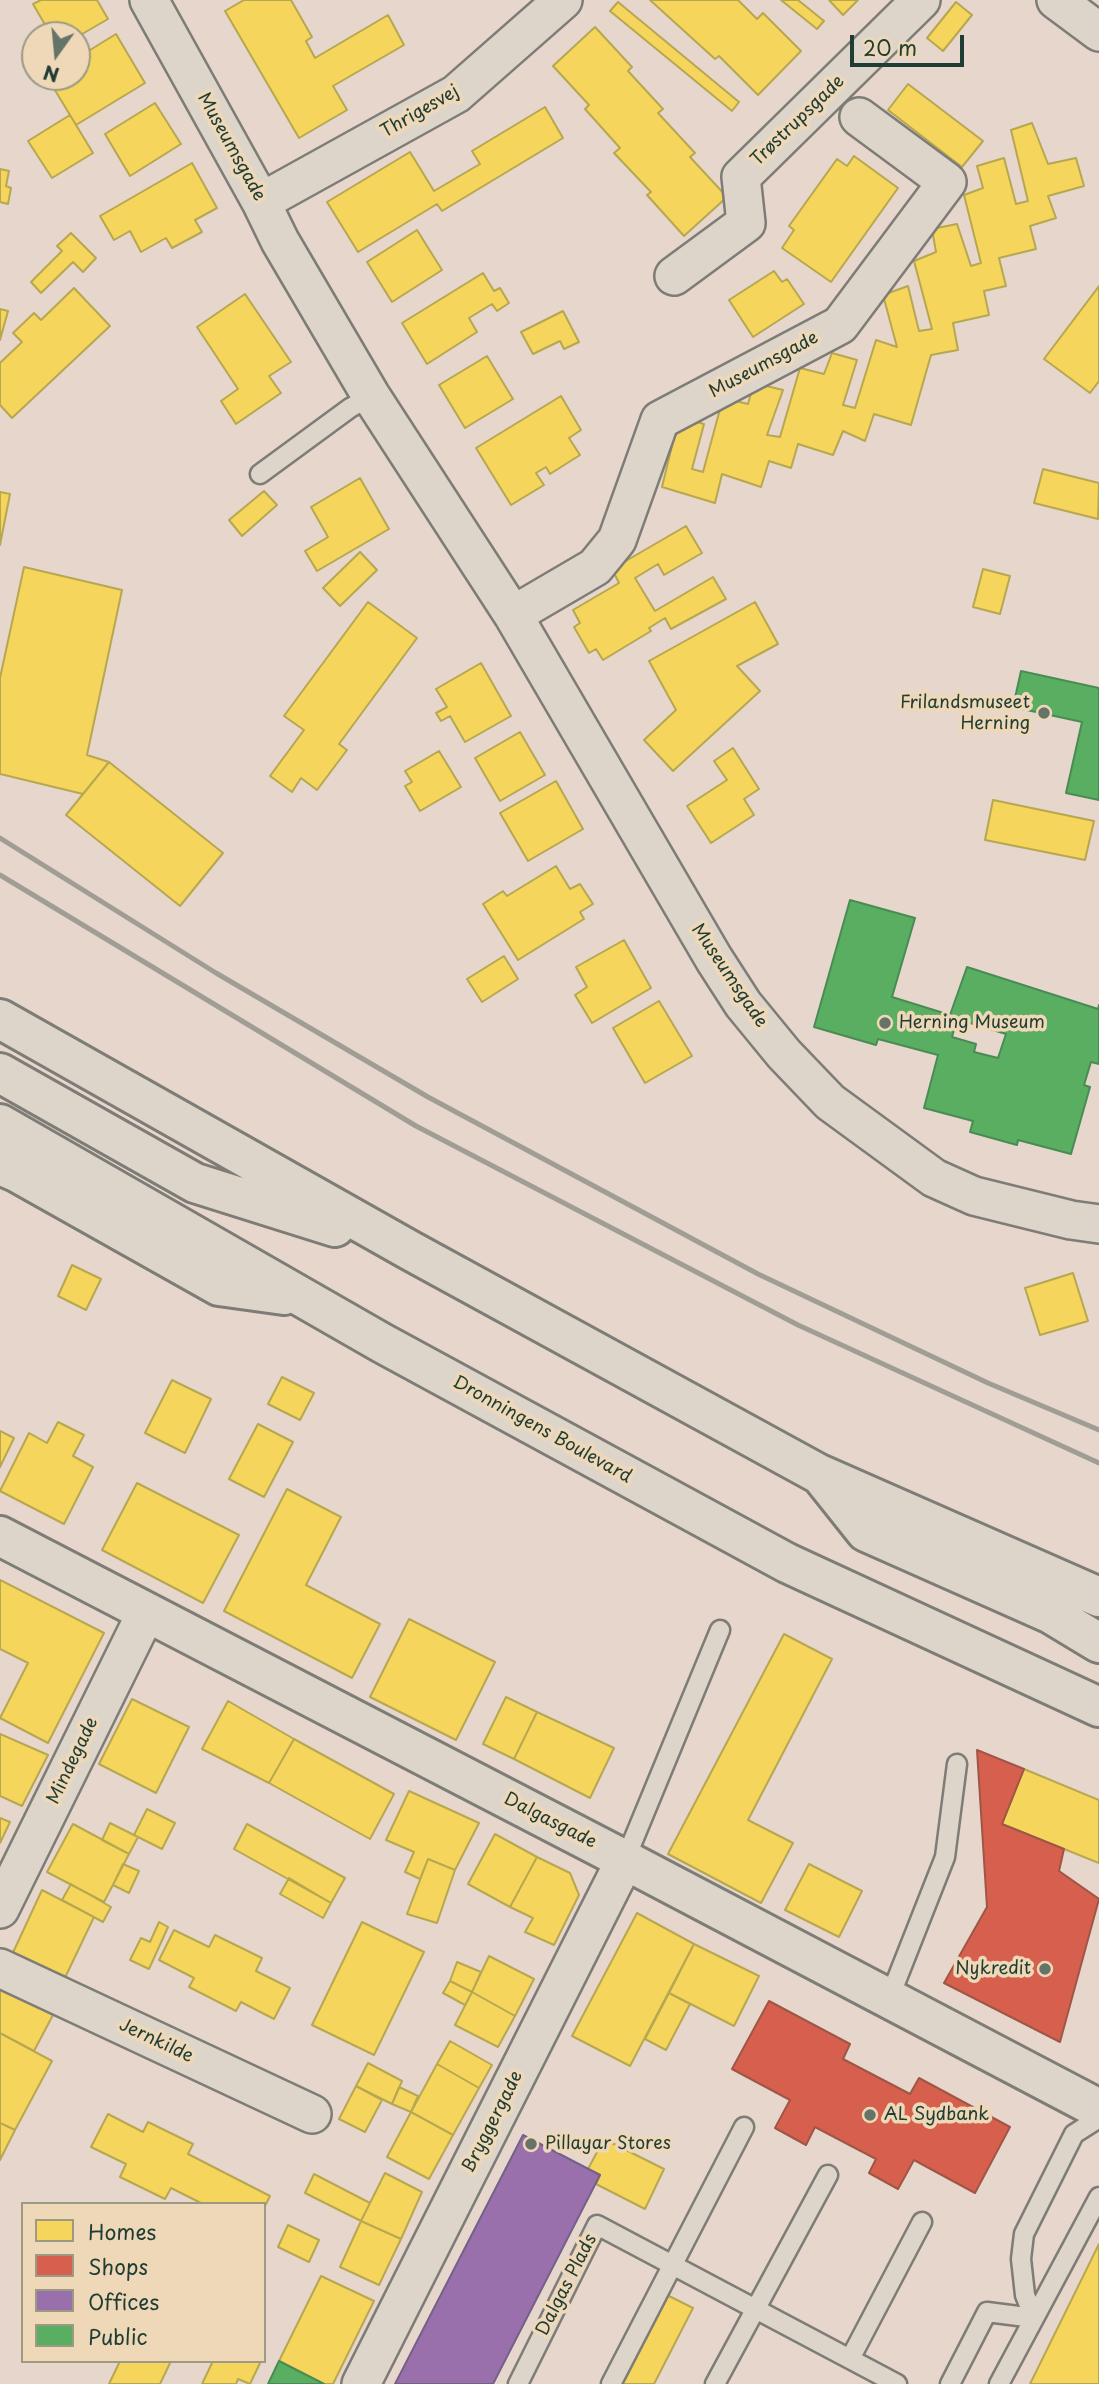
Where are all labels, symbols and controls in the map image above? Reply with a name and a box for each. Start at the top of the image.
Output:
north arrow [21,21,91,91]
scale bar [854,21,968,65]
text: 20 m [863,31,917,63]
text: N [40,59,62,90]
street label: Trøstrupsgade [747,71,849,171]
street label: Thrigesvej [377,81,463,143]
street label: Museumsgade [192,89,270,205]
street label: Museumsgade [706,327,822,403]
place label: Frilandsmuseet Herning [900,692,1030,734]
marker: Frilandsmuseet Herning [1036,705,1052,721]
street label: Museumsgade [686,920,772,1032]
place label: Herning Museum [899,1012,1045,1034]
marker: Herning Museum [877,1015,893,1031]
street label: Dronningens Boulevard [449,1372,635,1488]
street label: Mindegade [43,1714,103,1808]
street label: Dalgasgade [500,1788,600,1854]
place label: Nykredit [955,1958,1031,1980]
marker: Nykredit [1037,1961,1053,1977]
street label: Jernkilde [115,2014,197,2068]
street label: Bryggergade [458,2067,528,2177]
place label: AL Sydbank [884,2104,989,2126]
marker: AL Sydbank [862,2107,878,2123]
place label: Pillayar Stores [545,2133,671,2155]
marker: Pillayar Stores [523,2136,539,2152]
legend [21,2202,266,2363]
text: Homes [88,2215,156,2247]
street label: Dalgas Plads [532,2231,602,2339]
text: Shops [88,2250,148,2282]
text: Offices [88,2285,159,2317]
text: Public [88,2320,148,2352]

